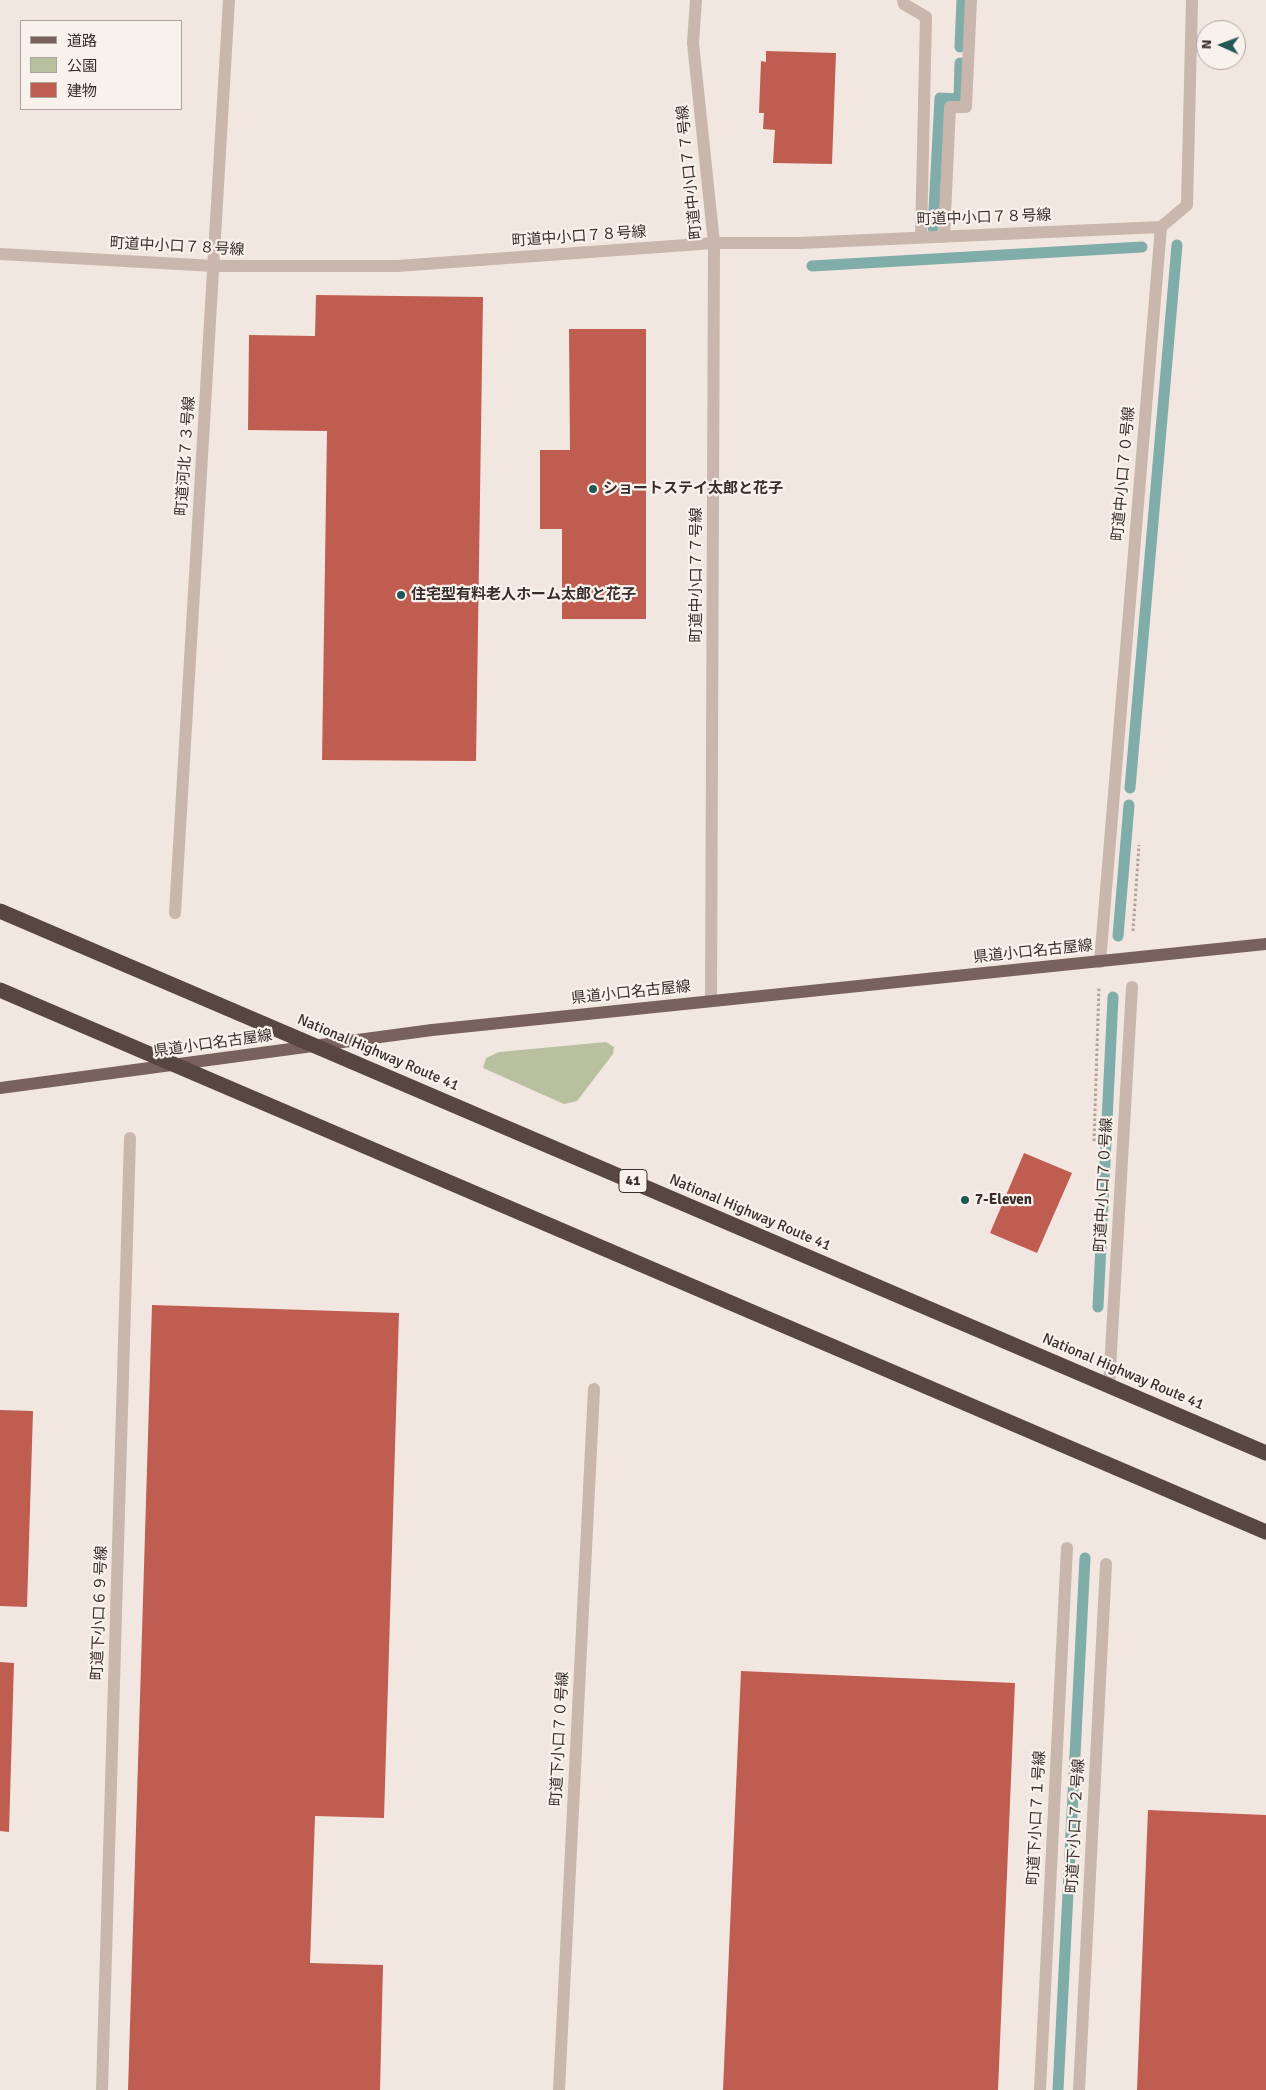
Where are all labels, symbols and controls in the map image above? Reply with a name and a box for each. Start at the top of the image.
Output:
legend [20,20,182,110]
north arrow [1196,20,1246,70]
text: 道路 [67,32,97,50]
text: N [1198,39,1215,50]
text: 公園 [67,57,97,75]
text: 建物 [67,82,97,100]
street label: 町道中小口７７号線 [674,104,706,240]
street label: 町道中小口７８号線 [916,207,1052,229]
street label: 町道中小口７８号線 [511,223,647,251]
street label: 町道中小口７８号線 [109,234,245,260]
street label: 町道河北７３号線 [173,396,199,516]
street label: 町道中小口７０号線 [1109,406,1139,542]
place label: ショートステイ太郎と花子 [603,480,783,498]
marker: ショートステイ太郎と花子 [587,483,599,495]
street label: 町道中小口７７号線 [688,508,706,642]
place label: 住宅型有料老人ホーム太郎と花子 [411,586,636,604]
marker: 住宅型有料老人ホーム太郎と花子 [395,589,407,601]
street label: 県道小口名古屋線 [972,937,1094,967]
street label: 県道小口名古屋線 [570,978,692,1008]
street label: National Highway Route 41 [295,1011,461,1095]
street label: 県道小口名古屋線 [152,1027,274,1061]
street label: 町道中小口７０号線 [1091,1117,1117,1253]
road number: 41 [619,1170,647,1192]
street label: National Highway Route 41 [667,1171,833,1255]
place label: 7-Eleven [975,1191,1032,1209]
marker: 7-Eleven [959,1194,971,1206]
street label: National Highway Route 41 [1040,1330,1206,1414]
street label: 町道下小口６９号線 [89,1545,111,1681]
street label: 町道下小口７０号線 [547,1671,573,1807]
street label: 町道下小口７１号線 [1024,1750,1050,1886]
street label: 町道下小口７２号線 [1063,1758,1089,1894]

